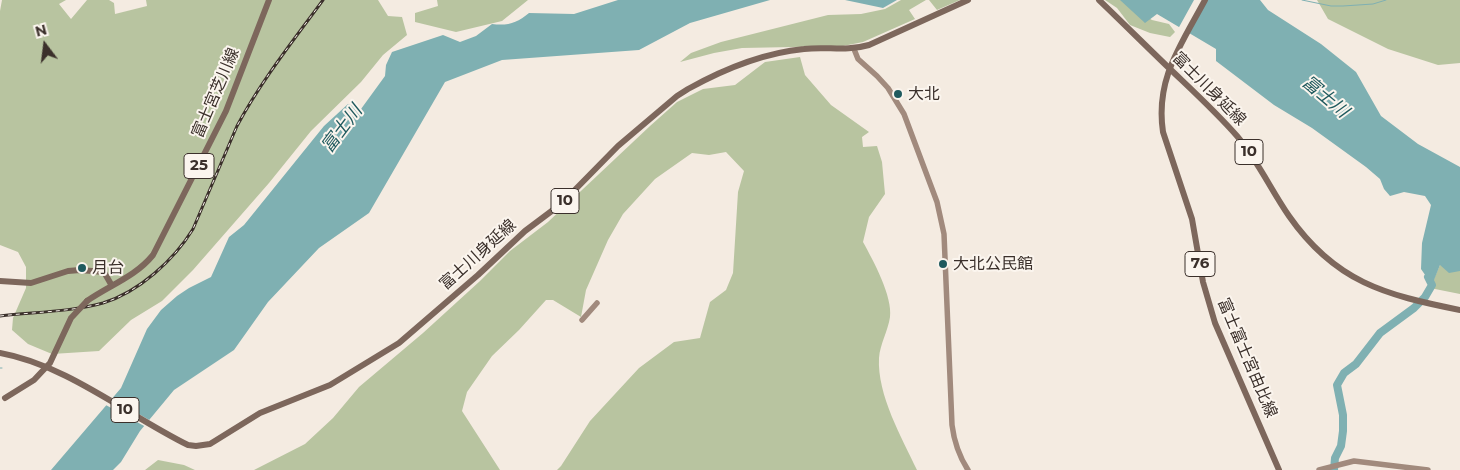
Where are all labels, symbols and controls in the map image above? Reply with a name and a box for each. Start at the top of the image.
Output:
north arrow [20,20,70,70]
text: N [33,20,49,41]
street label: 富士宮芝川線 [188,45,244,141]
street label: 富士川身延線 [1168,48,1250,130]
water label: 富士川 [1297,71,1353,123]
place label: 大北 [908,84,940,104]
marker: 大北 [892,88,904,100]
water label: 富士川 [317,101,367,157]
road number: 10 [1235,140,1263,164]
road number: 25 [184,154,214,178]
road number: 10 [551,188,579,214]
street label: 富士川身延線 [436,216,520,294]
road number: 76 [1185,252,1215,276]
place label: 大北公民館 [953,254,1033,274]
place label: 月台 [92,258,124,278]
marker: 大北公民館 [937,258,949,270]
marker: 月台 [76,262,88,274]
street label: 富士富士宮由比線 [1213,295,1281,421]
road number: 10 [111,398,139,422]

